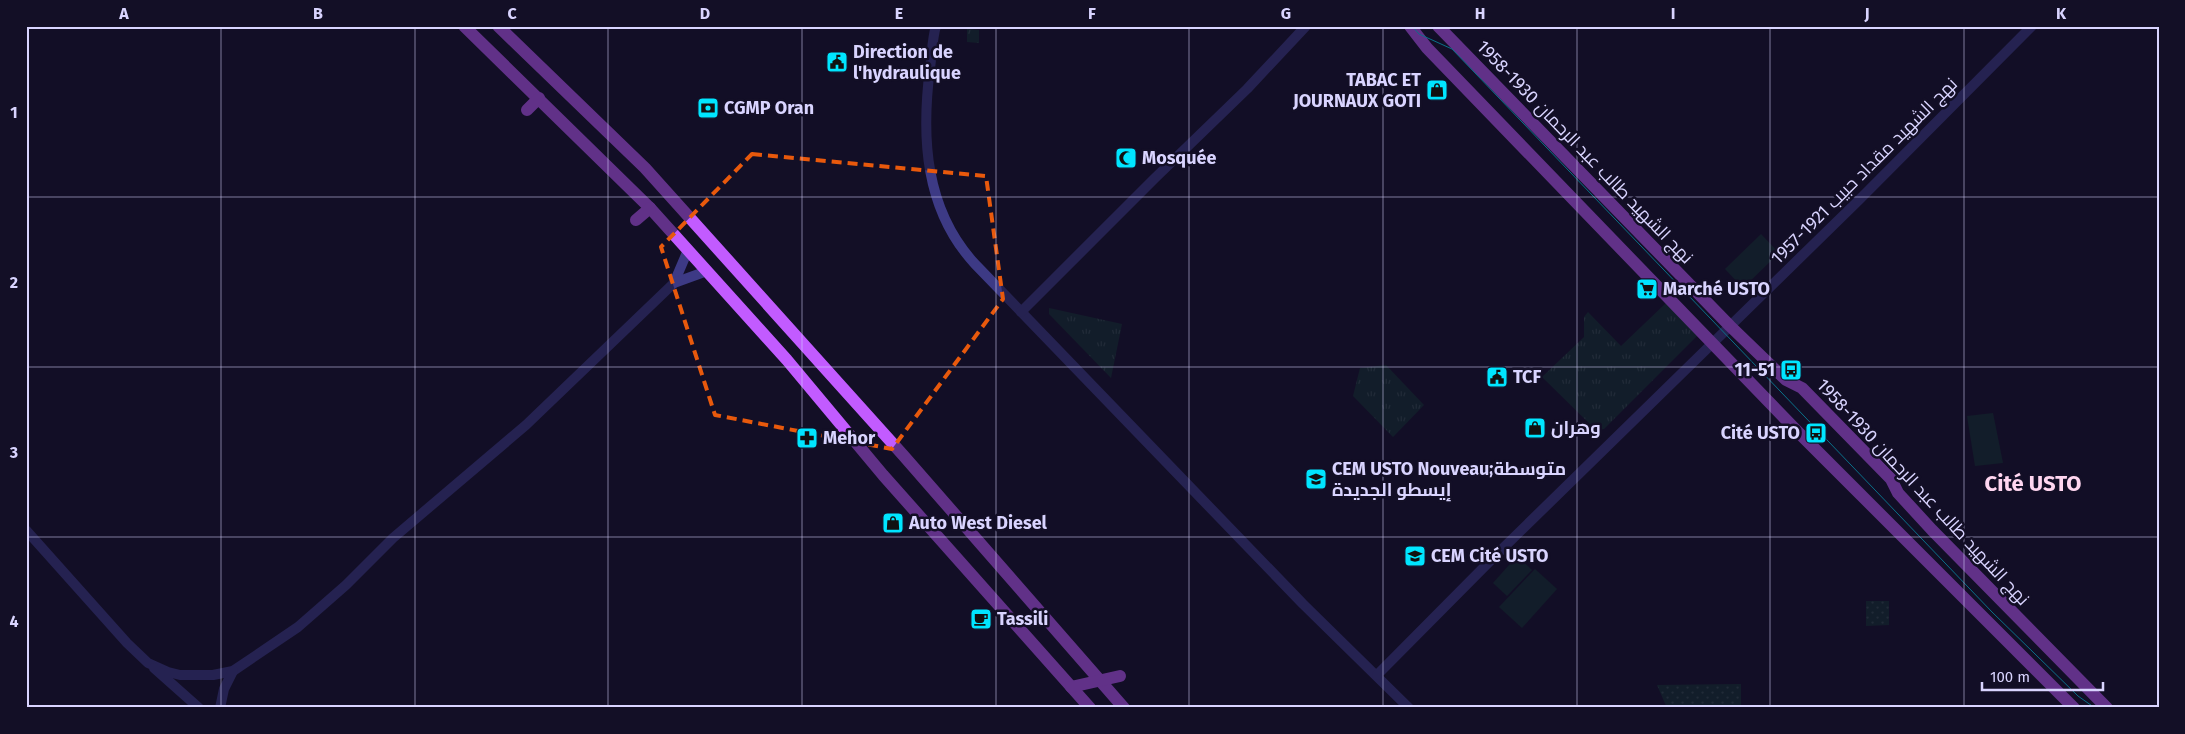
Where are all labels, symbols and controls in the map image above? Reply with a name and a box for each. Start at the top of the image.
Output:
text: A [118,4,129,23]
text: B [313,4,323,23]
text: C [507,4,517,23]
text: D [700,4,710,23]
text: E [895,4,903,23]
text: F [1088,4,1096,23]
text: G [1281,4,1291,23]
text: H [1475,4,1485,23]
text: I [1671,4,1675,23]
text: J [1863,4,1870,23]
text: K [2056,4,2067,23]
street label: نهج الشهيد طالب عبد الرحمان 1930-1958 [1472,36,1698,269]
place label: Direction de l'hydraulique [853,41,961,84]
public building icon: Direction de l'hydraulique [825,50,849,74]
place label: TABAC ET JOURNAUX GOTI [1292,69,1421,112]
street label: نهج الشهيد مقداد حبيب 1921-1957 [1766,73,1963,270]
shop icon: TABAC ET JOURNAUX GOTI [1425,78,1449,102]
bank icon: CGMP Oran [696,96,720,120]
place label: CGMP Oran [724,97,814,119]
text: 1 [10,103,18,122]
mosque icon: Mosquée [1114,146,1138,170]
place label: Mosquée [1142,147,1216,169]
text: 2 [10,273,18,292]
supermarket icon: Marché USTO [1635,277,1659,301]
place label: Marché USTO [1663,278,1770,300]
bus stop icon: 11-51 [1779,358,1803,382]
place label: 11-51 [1735,359,1775,381]
public building icon: TCF [1485,365,1509,389]
place label: TCF [1513,366,1541,388]
street label: نهج الشهيد طالب عبد الرحمان 1930-1958 [1811,374,2034,611]
shop icon: وهران [1523,416,1547,440]
place label: وهران [1551,417,1601,439]
bus stop icon: Cité USTO [1804,421,1828,445]
place label: Cité USTO [1721,422,1800,444]
pharmacy icon: Mehor [795,426,819,450]
place label: Mehor [823,427,876,449]
text: 3 [9,443,18,462]
place label: CEM USTO Nouveau;متوسطة إيسطو الجديدة [1332,458,1566,502]
school or university icon: CEM USTO Nouveau;متوسطة إيسطو الجديدة [1304,467,1328,491]
district label: Cité USTO [1985,470,2081,497]
shop icon: Auto West Diesel [881,511,905,535]
place label: Auto West Diesel [908,512,1048,534]
school or university icon: CEM Cité USTO [1403,544,1427,568]
place label: CEM Cité USTO [1431,545,1549,567]
cafe icon: Tassili [969,607,993,631]
place label: Tassili [997,608,1048,630]
text: 4 [9,612,19,631]
scale bar [1982,659,2104,691]
text: 100 m [1990,668,2030,686]

